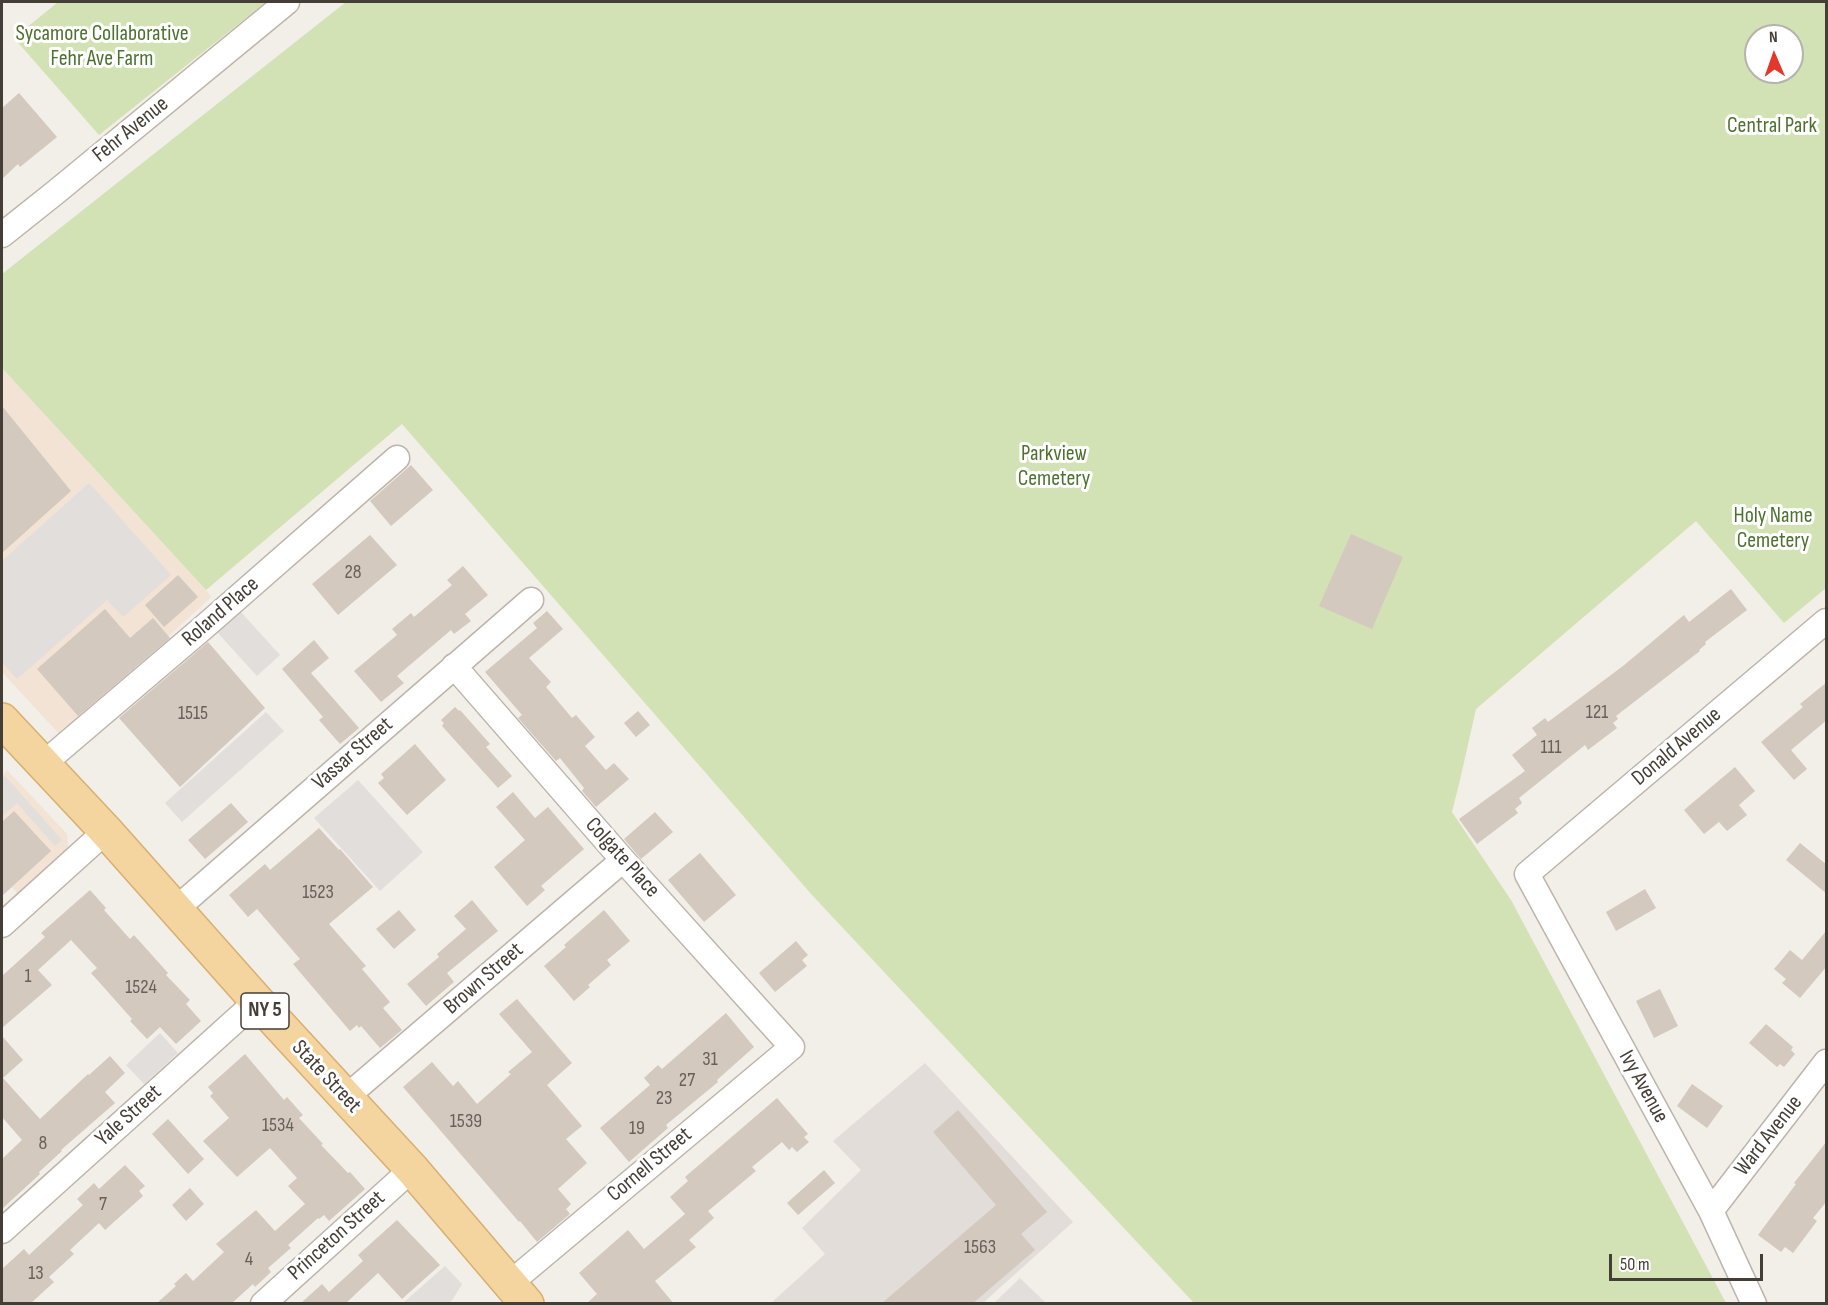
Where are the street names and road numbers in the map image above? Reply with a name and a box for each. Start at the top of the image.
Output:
street label: Fehr Avenue [88,91,174,169]
street label: Roland Place [177,572,265,652]
street label: Donald Avenue [1627,702,1727,792]
street label: Vassar Street [307,712,399,796]
street label: Colgate Place [579,812,665,904]
street label: Brown Street [439,937,529,1021]
road number: NY 5 [241,993,289,1029]
street label: State Street [286,1035,366,1119]
street label: Ivy Avenue [1612,1046,1674,1128]
street label: Yale Street [91,1080,167,1152]
street label: Ward Avenue [1729,1091,1809,1181]
street label: Cornell Street [602,1122,698,1208]
street label: Princeton Street [283,1186,391,1286]

